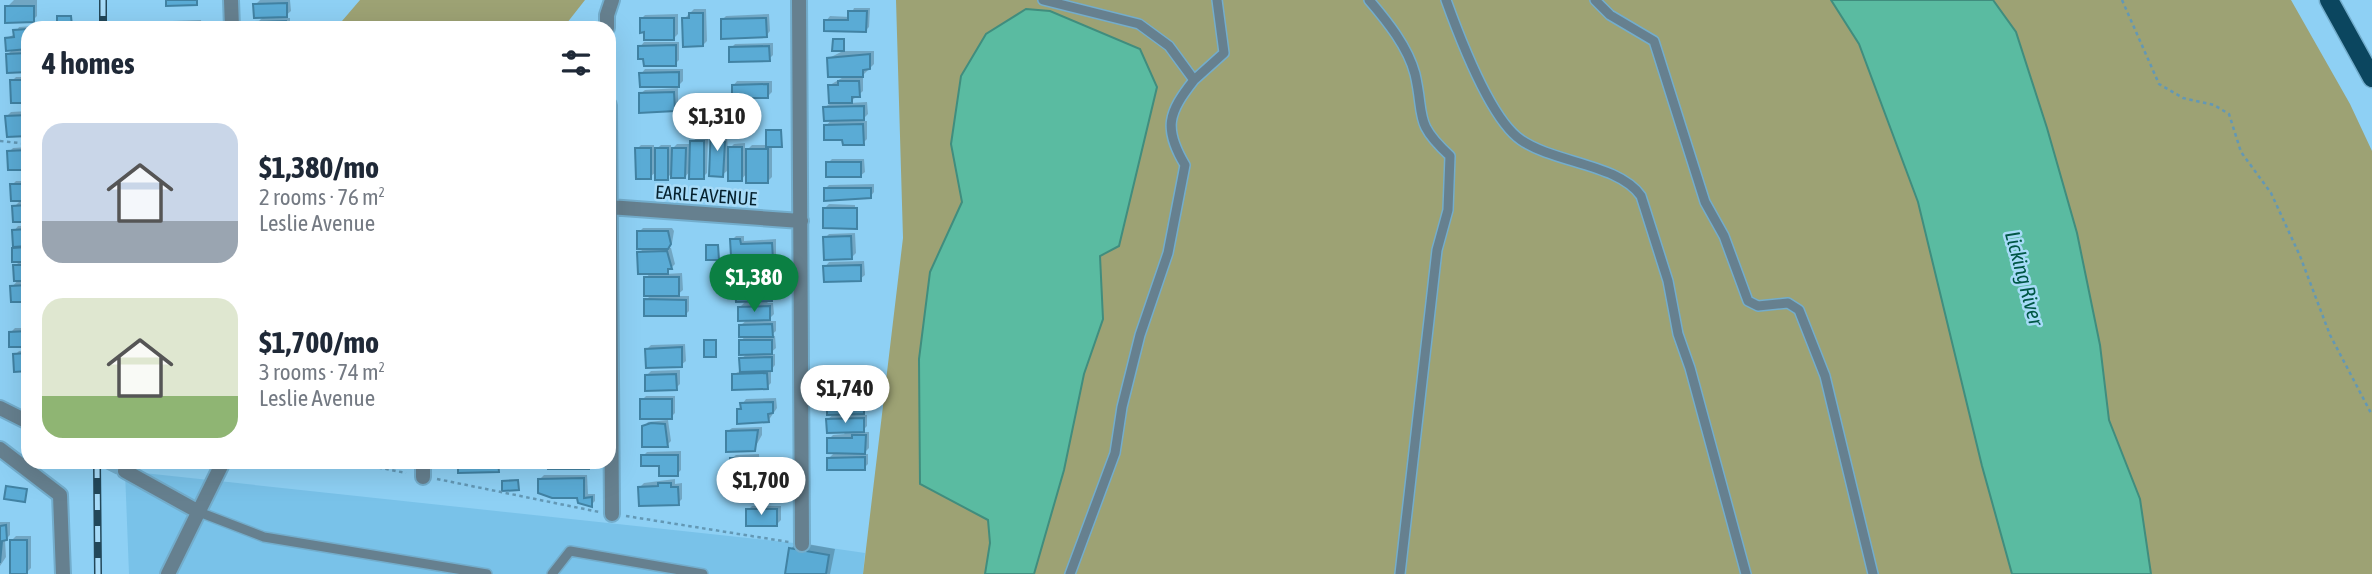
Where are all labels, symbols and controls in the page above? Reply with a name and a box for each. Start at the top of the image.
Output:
icon: filters [557,44,595,82]
text: 4 homes [42,46,135,80]
pin: $1,310 [660,94,774,153]
text: $1,310 [689,103,746,129]
text: $1,380/mo [259,150,379,184]
icon: home [98,151,182,235]
street label: EARLE AVENUE [654,180,758,210]
text: 2 rooms · 76 m² [259,184,385,210]
text: Leslie Avenue [259,210,375,236]
water label: Licking River [2001,228,2049,329]
pin: $1,380 [697,254,811,314]
text: $1,380 [726,264,783,290]
text: $1,700/mo [259,325,379,359]
icon: home [98,326,182,410]
text: 3 rooms · 74 m² [259,359,385,385]
pin: $1,740 [788,366,902,425]
text: $1,740 [817,375,874,401]
text: Leslie Avenue [259,385,375,411]
pin: $1,700 [704,458,818,517]
text: $1,700 [733,467,790,493]

